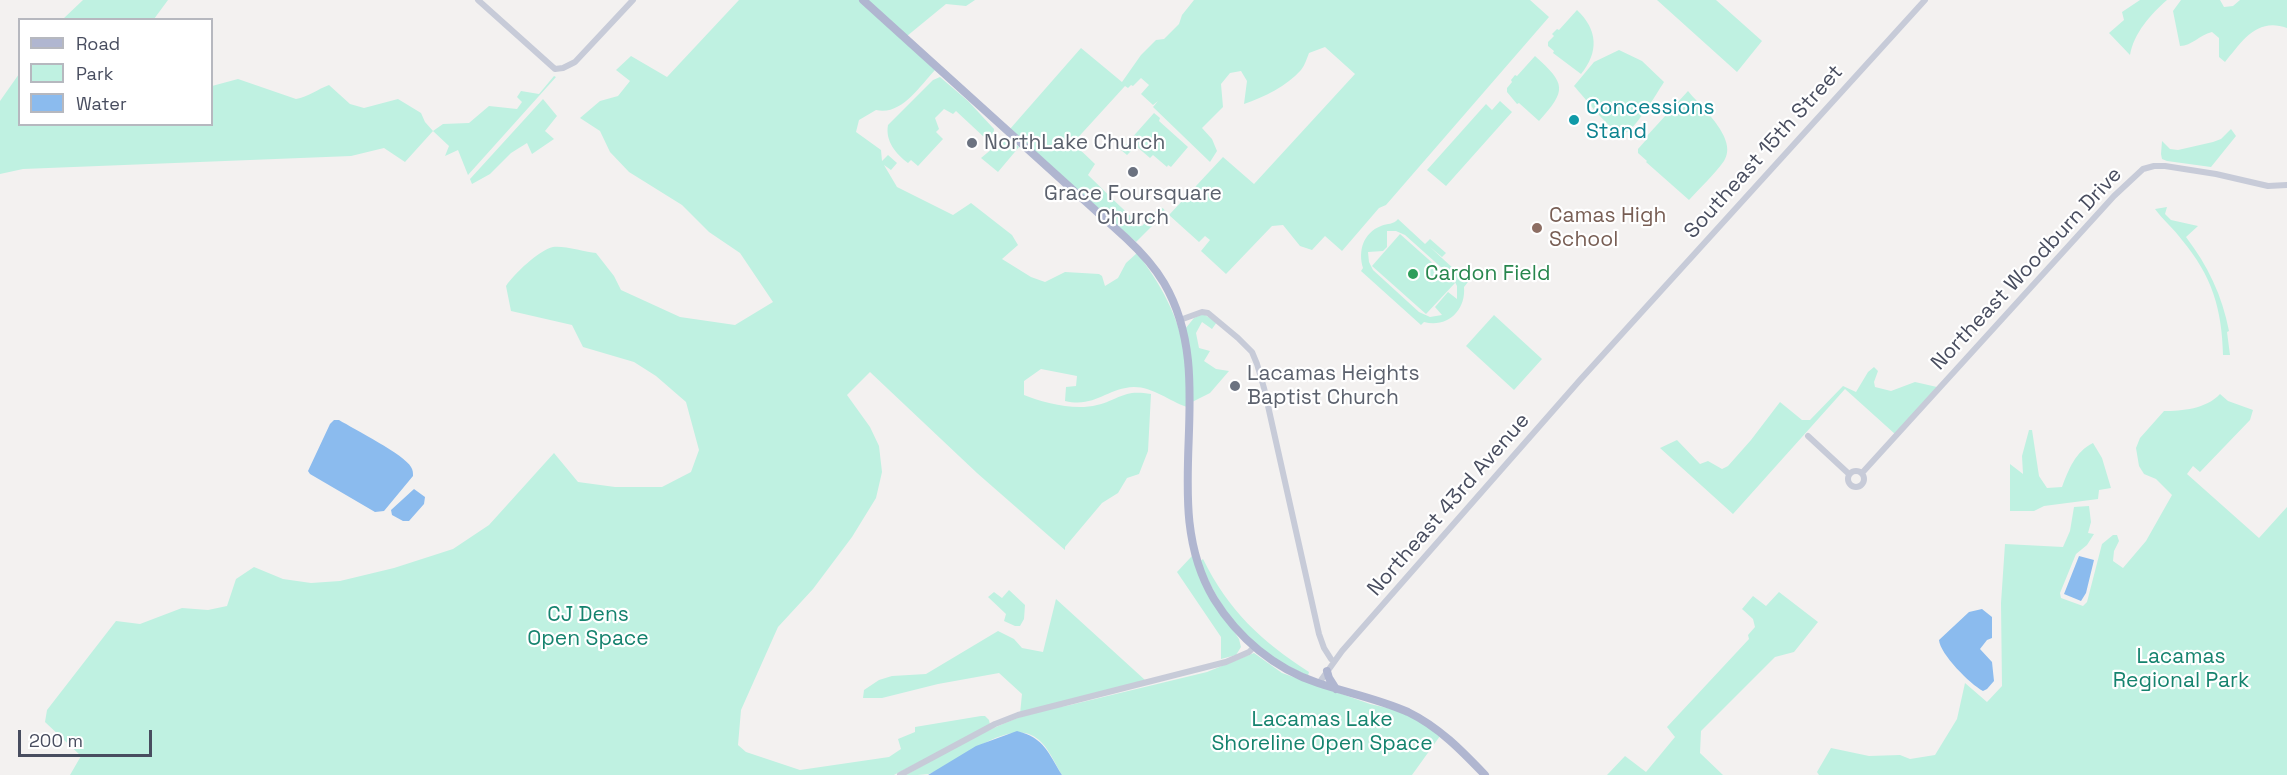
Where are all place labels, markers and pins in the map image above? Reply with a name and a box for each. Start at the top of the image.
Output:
place label: Concessions Stand [1586,95,1715,145]
marker: Concessions Stand [1567,113,1581,127]
place label: NorthLake Church [984,130,1165,156]
marker: NorthLake Church [965,136,979,150]
marker: Grace Foursquare Church [1126,165,1140,179]
place label: Grace Foursquare Church [1044,181,1222,231]
place label: Camas High School [1549,203,1666,253]
marker: Camas High School [1530,221,1544,235]
place label: Cardon Field [1425,261,1550,287]
marker: Cardon Field [1406,267,1420,281]
place label: Lacamas Heights Baptist Church [1247,361,1420,411]
marker: Lacamas Heights Baptist Church [1228,379,1242,393]

